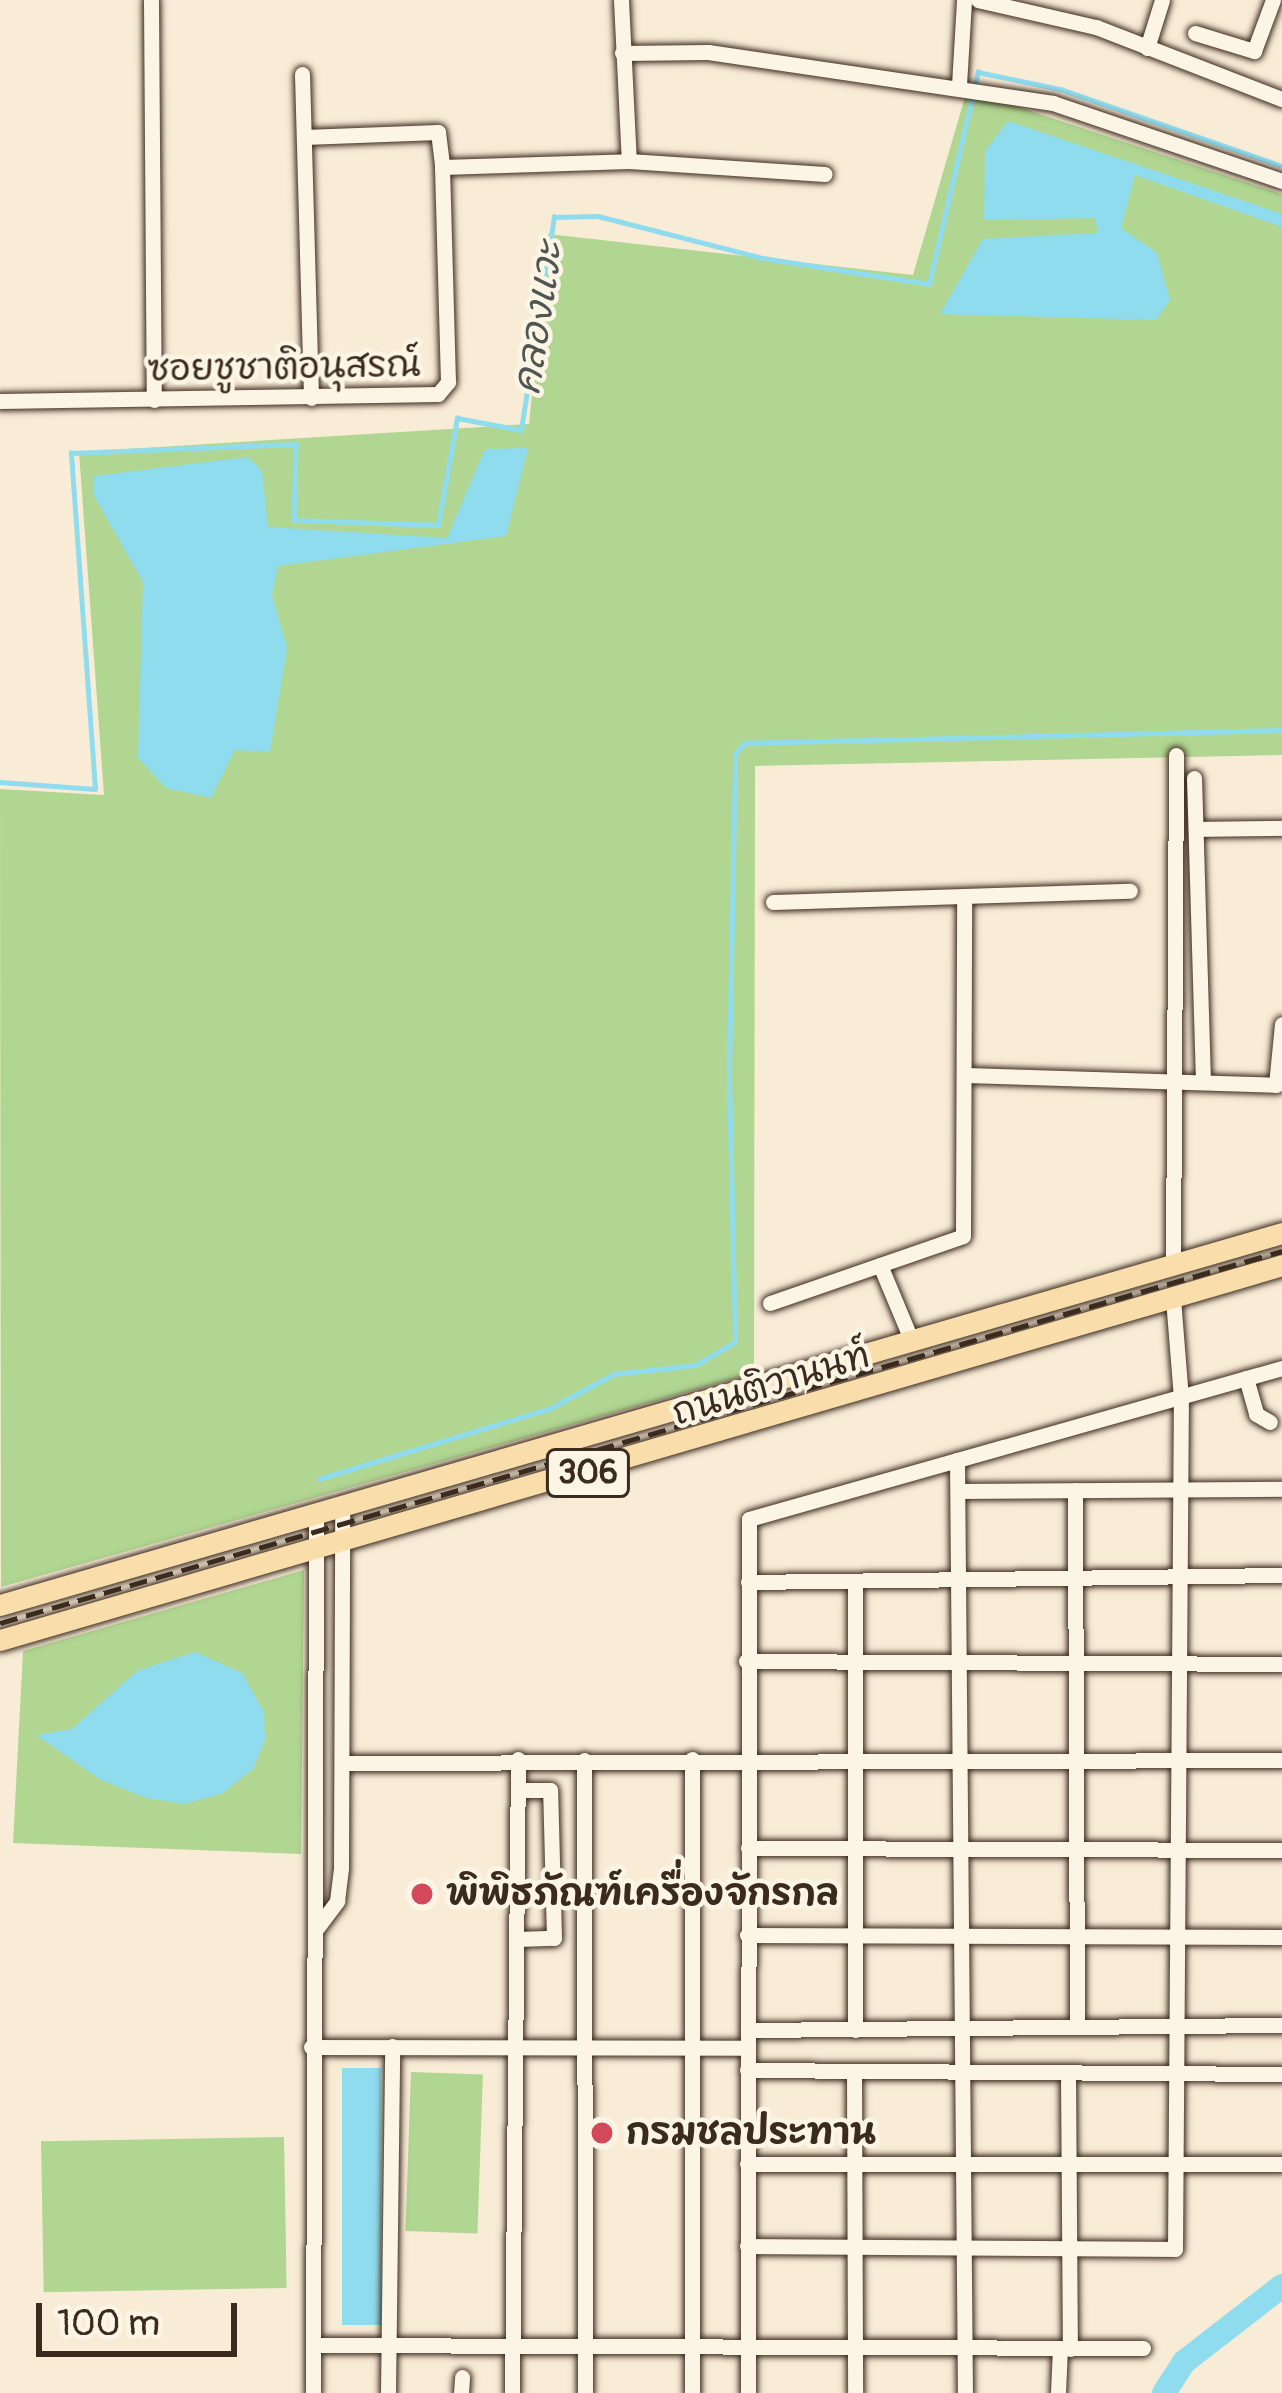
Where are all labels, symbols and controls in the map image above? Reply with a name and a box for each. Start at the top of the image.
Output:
water label: คลองแวะ [504,238,574,398]
street label: ซอยชูชาติอนุสรณ์ [147,343,421,391]
street label: ถนนติวานนท์ [667,1333,875,1435]
road number: 306 [543,1446,633,1500]
place label: พิพิธภัณฑ์เครื่องจักรกล [446,1872,839,1916]
marker: พิพิธภัณฑ์เครื่องจักรกล [409,1881,435,1907]
place label: กรมชลประทาน [626,2111,876,2155]
marker: กรมชลประทาน [589,2120,615,2146]
scale bar [42,2279,243,2353]
text: 100 m [57,2301,160,2346]

